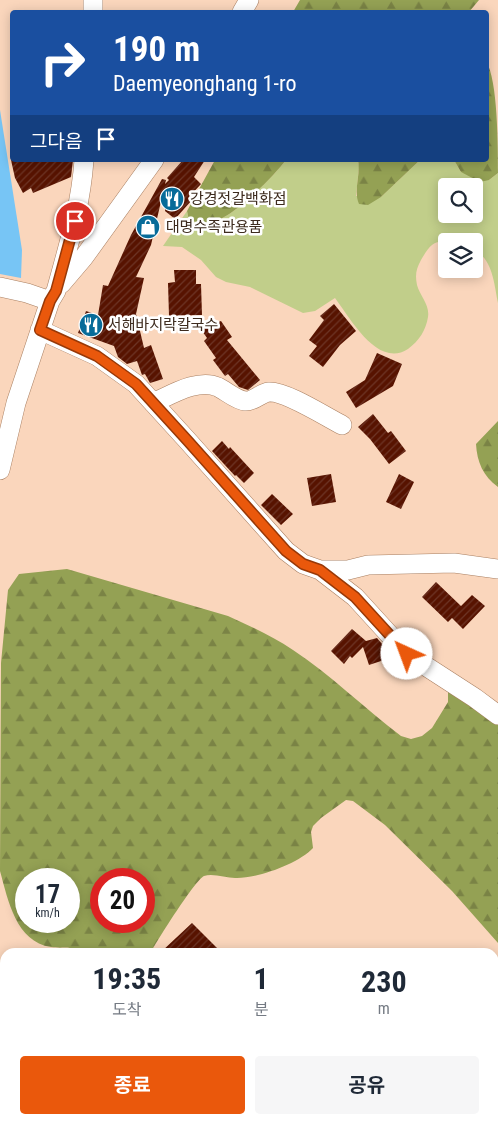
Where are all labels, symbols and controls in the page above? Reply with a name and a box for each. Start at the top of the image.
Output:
text: 190 m [113,29,200,70]
icon: right [30,30,95,95]
text: Daemyeonghang 1-ro [113,71,296,96]
icon: arrive [92,125,120,153]
text: 그다음 [30,130,82,153]
map controls [438,178,483,278]
button: search [438,178,483,223]
restaurant icon: 강경젓갈백화점 [159,186,185,212]
place label: 강경젓갈백화점 [190,190,287,208]
pin [54,200,96,242]
icon: arrive [61,207,89,235]
shop icon: 대명수족관용품 [135,214,161,240]
place label: 대명수족관용품 [166,218,263,236]
button: layers [438,233,483,278]
restaurant icon: 서해바지락칼국수 [78,312,104,338]
place label: 서해바지락칼국수 [108,316,218,334]
position arrow [380,627,432,679]
speed limit sign: 20 [90,868,155,933]
text: 17 [35,880,60,909]
text: km/h [35,906,60,920]
text: 19:35 [92,961,161,996]
text: 1 [254,961,269,996]
text: 230 [361,964,407,999]
text: m [378,999,390,1018]
text: 도착 [112,1000,142,1019]
text: 분 [254,1000,269,1019]
button: 종료 [20,1056,245,1114]
button: 공유 [255,1056,479,1114]

